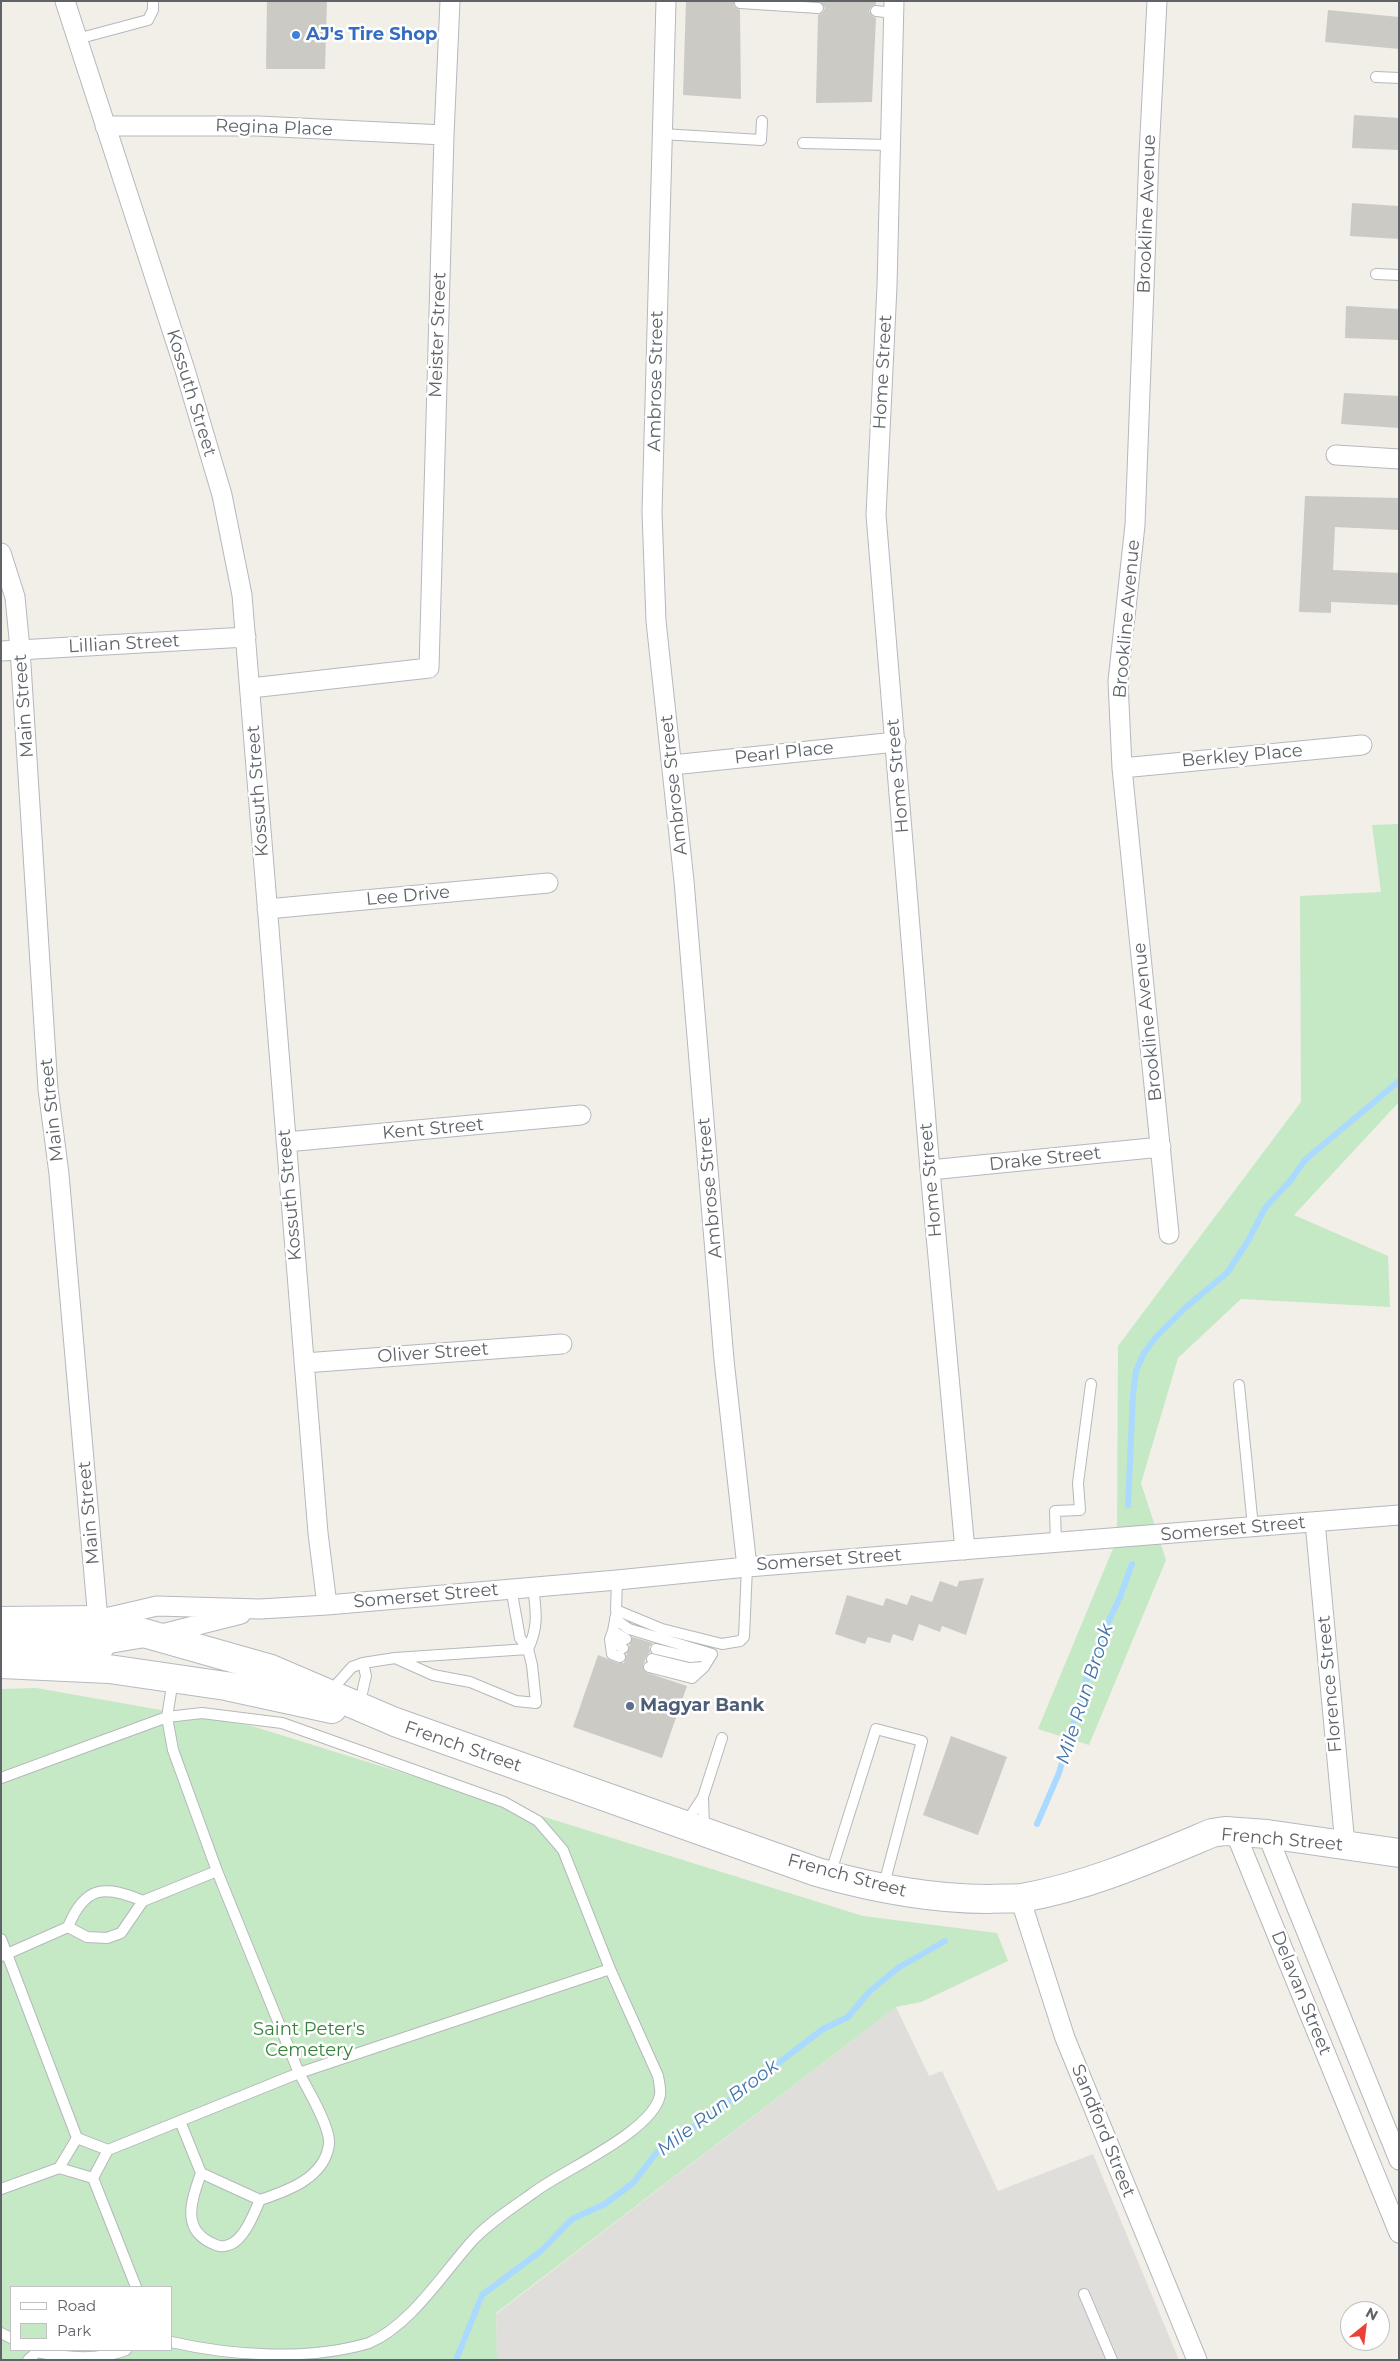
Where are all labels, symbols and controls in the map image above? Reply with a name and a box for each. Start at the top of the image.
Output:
place label: AJ's Tire Shop [306,24,437,46]
marker: AJ's Tire Shop [290,29,302,41]
street label: Regina Place [215,115,333,141]
street label: Brookline Avenue [1133,134,1161,294]
street label: Meister Street [425,272,451,398]
street label: Ambrose Street [644,310,668,452]
street label: Home Street [869,314,897,430]
street label: Kossuth Street [161,327,221,459]
street label: Brookline Avenue [1109,539,1145,699]
street label: Lillian Street [68,630,180,658]
street label: Main Street [10,653,38,759]
street label: Ambrose Street [656,714,692,856]
street label: Home Street [882,718,914,834]
street label: Kossuth Street [243,724,273,858]
street label: Pearl Place [733,737,835,769]
street label: Berkley Place [1180,740,1304,772]
street label: Lee Drive [365,882,451,910]
street label: Brookline Avenue [1129,942,1167,1102]
street label: Main Street [36,1057,68,1163]
street label: Kent Street [381,1114,485,1144]
street label: Ambrose Street [693,1117,727,1259]
street label: Home Street [915,1122,947,1238]
street label: Kossuth Street [273,1128,307,1262]
street label: Drake Street [988,1142,1102,1176]
street label: Oliver Street [377,1338,489,1368]
street label: Main Street [74,1460,104,1566]
street label: Somerset Street [1160,1512,1306,1546]
street label: Somerset Street [756,1544,902,1576]
street label: Somerset Street [353,1579,499,1613]
street label: Florence Street [1313,1615,1347,1753]
water label: Mile Run Brook [1052,1621,1118,1767]
place label: Magyar Bank [640,1695,764,1717]
marker: Magyar Bank [624,1700,636,1712]
street label: French Street [402,1717,524,1777]
street label: French Street [1220,1824,1344,1856]
street label: French Street [785,1850,909,1902]
street label: Delavan Street [1266,1928,1336,2058]
park label: Saint Peter's Cemetery [253,2019,365,2062]
water label: Mile Run Brook [653,2055,783,2161]
street label: Sandford Street [1066,2061,1140,2201]
legend [10,2286,172,2351]
text: Road [57,2296,96,2315]
north arrow [1340,2301,1390,2351]
text: N [1362,2303,1381,2324]
text: Park [57,2321,91,2340]

